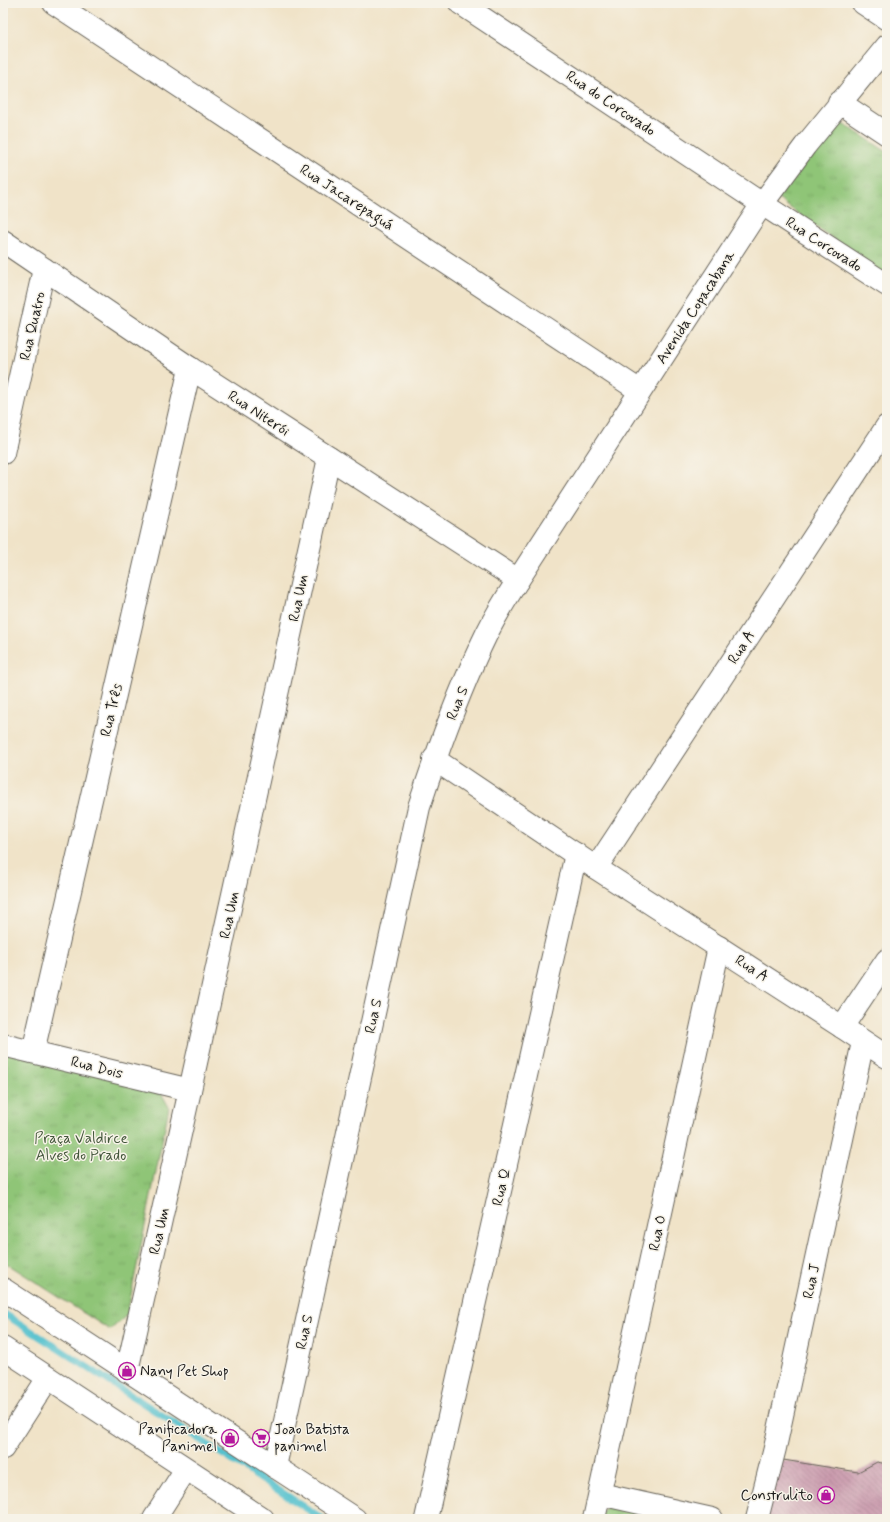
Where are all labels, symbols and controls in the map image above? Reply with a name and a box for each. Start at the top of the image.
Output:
street label: Rua do Corcovado [562,66,659,141]
street label: Rua Jacarepaguá [295,160,397,237]
street label: Rua Corcovado [781,213,866,277]
street label: Avenida Copacabana [652,246,741,368]
street label: Rua Quatro [15,290,51,363]
street label: Rua Niterói [224,386,293,441]
street label: Rua Um [284,573,314,624]
street label: Rua A [723,627,760,668]
street label: Rua Três [96,681,128,739]
street label: Rua S [442,683,474,723]
street label: Rua Um [215,890,245,941]
street label: Rua A [731,950,772,987]
street label: Rua S [361,997,387,1036]
street label: Rua Dois [69,1052,125,1084]
park label: Praça Valdirce Alves do Prado [34,1129,128,1166]
street label: Rua Q [488,1166,516,1208]
street label: Rua Um [145,1206,175,1257]
street label: Rua O [644,1213,672,1253]
street label: Rua J [798,1261,826,1301]
street label: Rua S [292,1313,318,1352]
shop icon: Nany Pet Shop [117,1361,137,1381]
place label: Nany Pet Shop [140,1362,229,1382]
place label: Panificadora Panimel [138,1420,218,1457]
place label: Joao Batista panimel [274,1420,350,1457]
shop icon: Panificadora Panimel [220,1428,240,1448]
supermarket icon: Joao Batista panimel [251,1428,271,1448]
shop icon: Construlito [816,1485,836,1505]
place label: Construlito [740,1486,813,1506]

